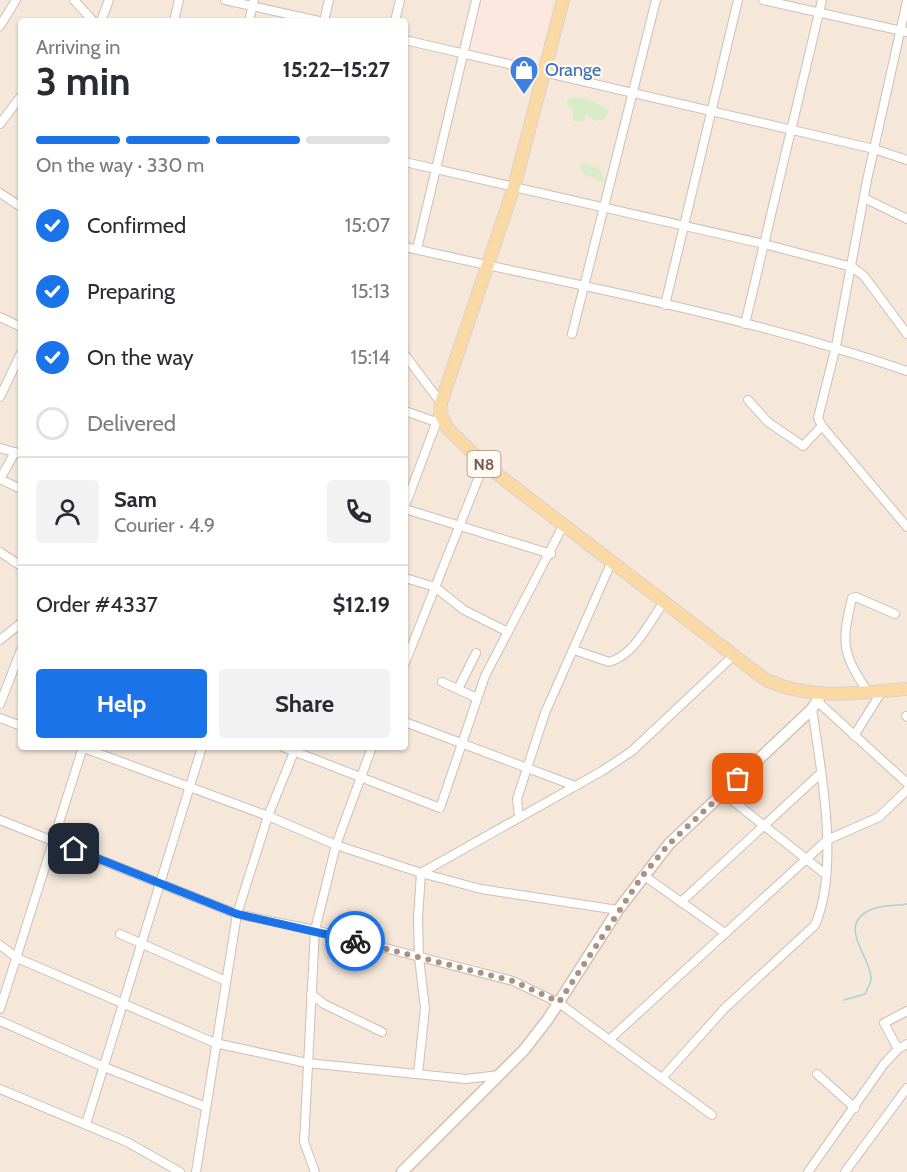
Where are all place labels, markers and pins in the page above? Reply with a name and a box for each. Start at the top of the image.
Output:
shop icon: Orange [508,54,540,96]
place label: Orange [545,59,601,81]
pin [712,753,763,804]
pin [48,823,99,874]

